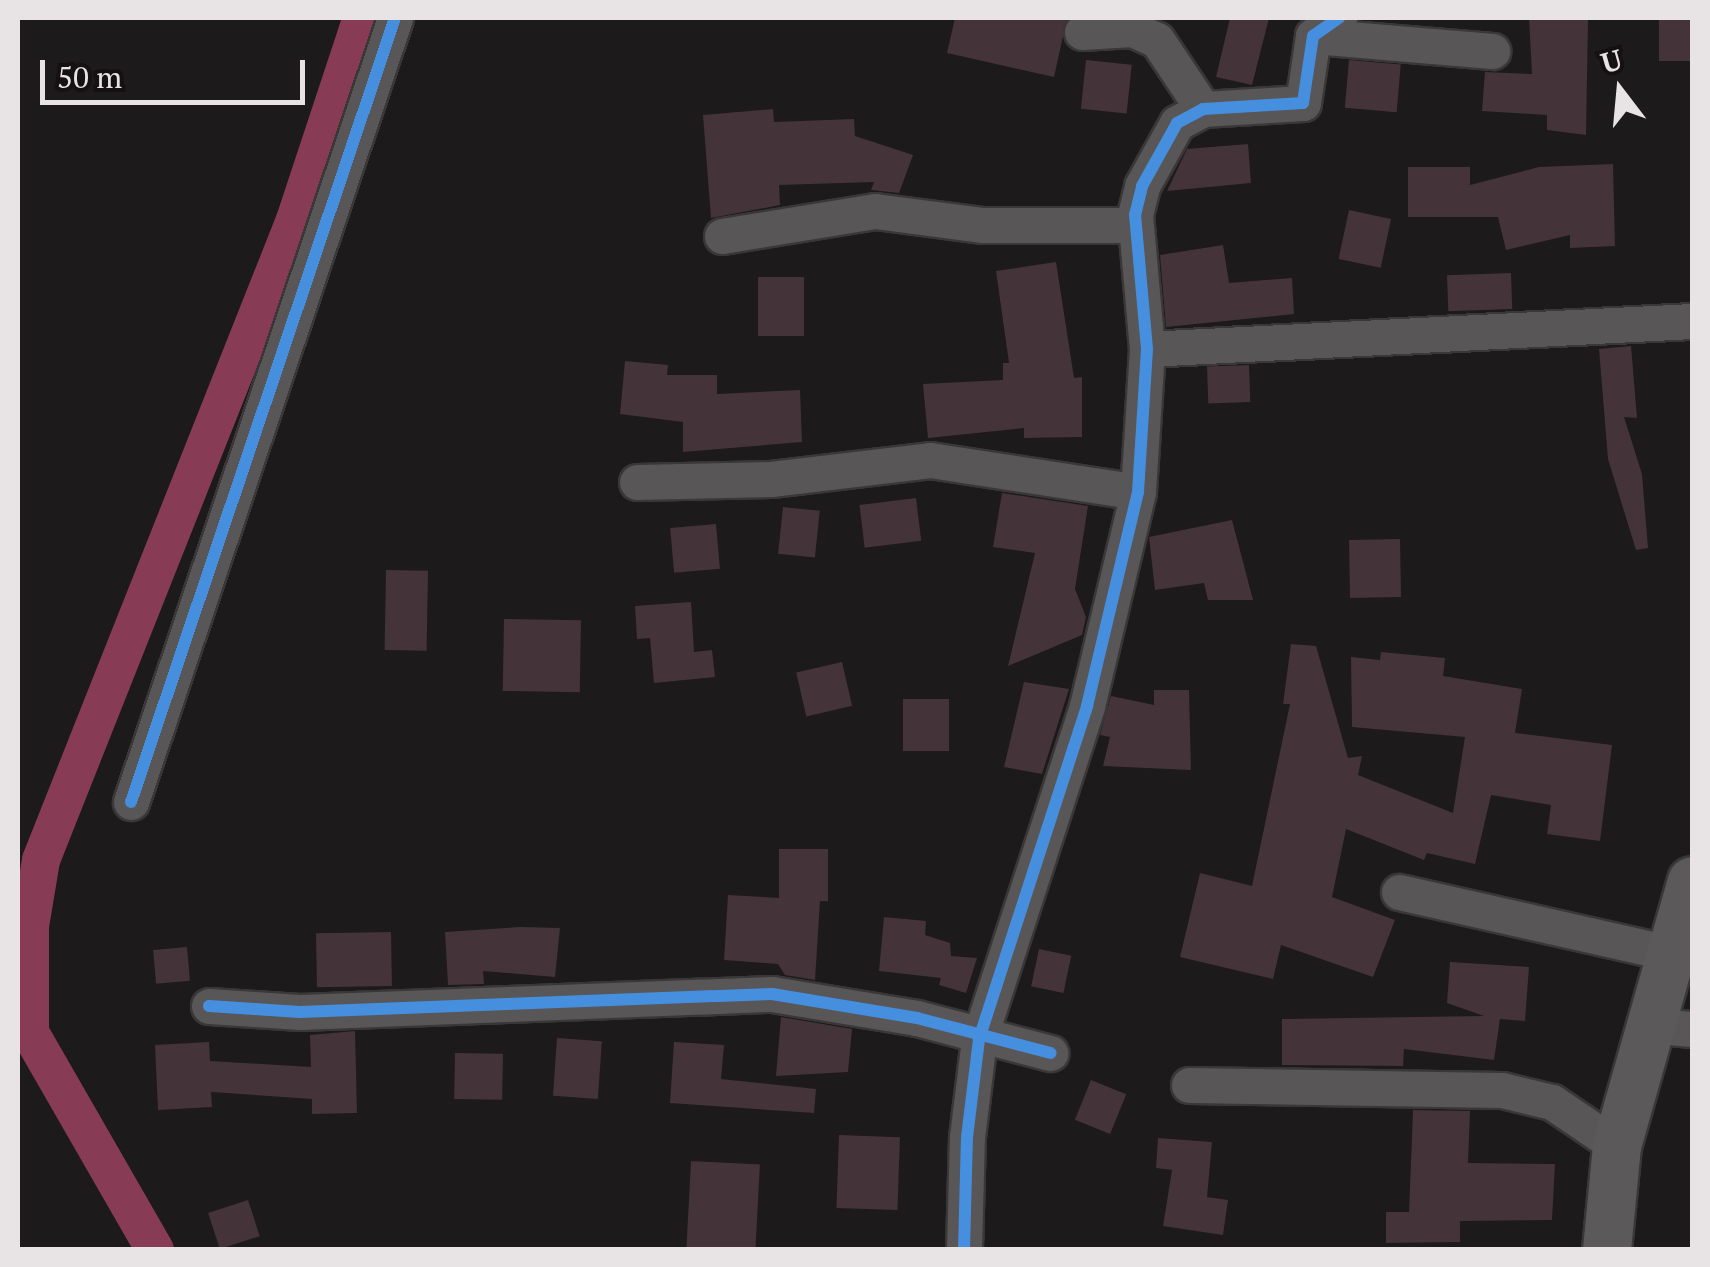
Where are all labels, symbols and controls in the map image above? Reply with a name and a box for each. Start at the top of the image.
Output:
scale bar [45,40,310,102]
north arrow [1570,40,1670,140]
text: U [1597,40,1626,81]
text: 50 m [57,57,122,97]

